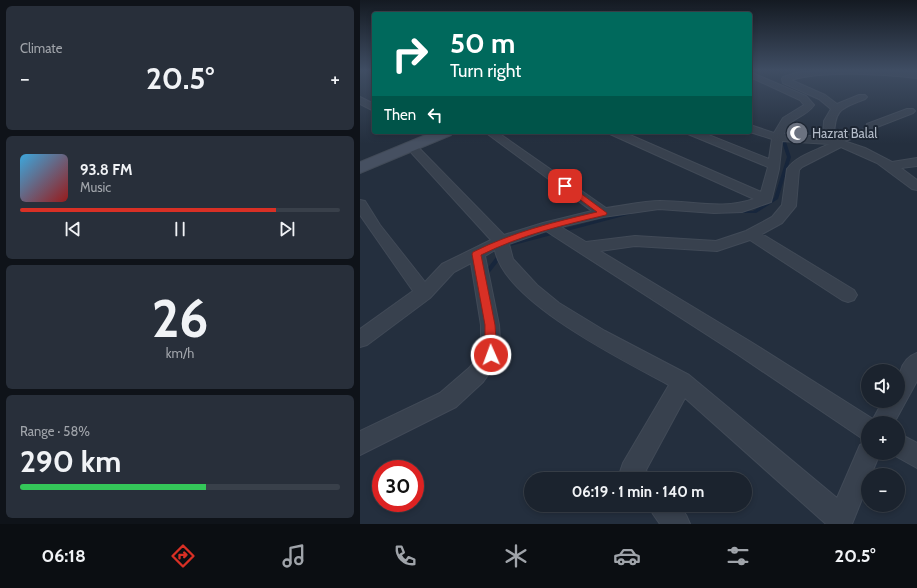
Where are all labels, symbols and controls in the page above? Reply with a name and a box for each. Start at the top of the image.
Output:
text: 50 m [450,26,515,60]
icon: right [384,28,436,80]
text: Climate [20,40,62,56]
text: 20.5° [146,60,214,97]
text: Turn right [450,60,521,82]
text: − [20,65,30,92]
text: + [330,65,340,92]
icon: left [424,104,446,126]
text: Then [384,106,416,124]
mosque icon: Hazrat Balal [784,120,810,146]
place label: Hazrat Balal [812,125,877,141]
text: 93.8 FM [80,161,132,179]
pin [548,169,582,203]
icon: arrive [554,175,576,197]
text: Music [80,179,111,195]
icon: previous [62,218,84,240]
icon: pause [169,218,191,240]
icon: next [276,218,298,240]
text: 26 [152,287,208,350]
position arrow [470,334,512,376]
text: km/h [166,345,194,361]
map controls [861,364,905,512]
button: sound [861,364,905,408]
button: + [861,416,905,460]
text: Range · 58% [20,423,90,439]
text: 290 km [20,443,121,480]
speed limit sign: 30 [372,460,424,512]
button: − [861,468,905,512]
text: 06:19 · 1 min · 140 m [572,483,704,501]
icon: directions [169,542,197,570]
icon: music [280,542,308,570]
icon: phone [391,542,419,570]
icon: climate [502,542,530,570]
icon: car [613,542,641,570]
icon: filters [724,542,752,570]
text: 06:18 [41,545,86,567]
text: 20.5° [835,545,876,567]

